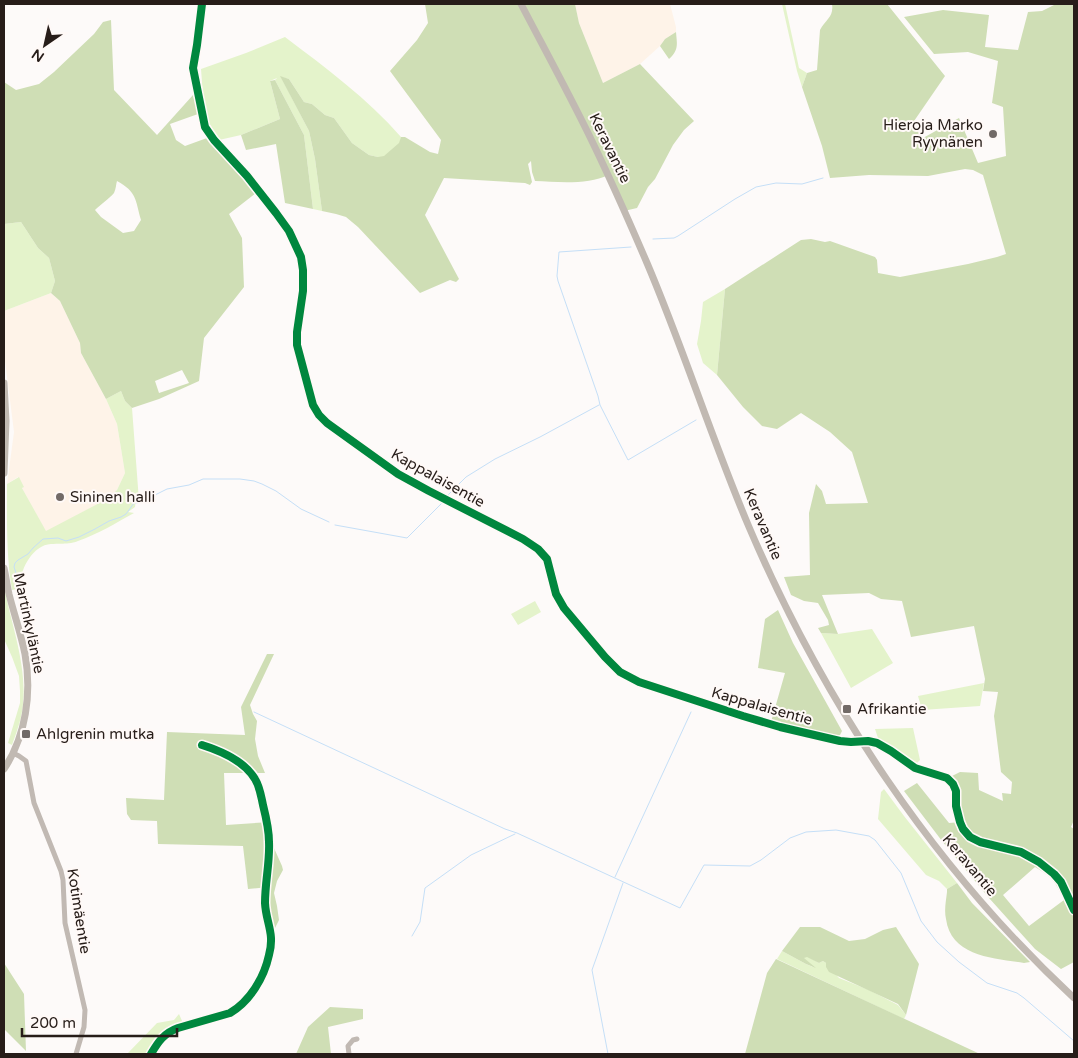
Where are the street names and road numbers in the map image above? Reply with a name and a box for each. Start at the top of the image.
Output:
street label: Keravantie [585,110,635,186]
street label: Kappalaisentie [388,445,488,511]
street label: Keravantie [740,486,786,562]
street label: Martinkyläntie [10,571,48,675]
street label: Kappalaisentie [709,683,815,729]
street label: Keravantie [939,830,1001,900]
street label: Kotimäentie [63,867,95,955]

